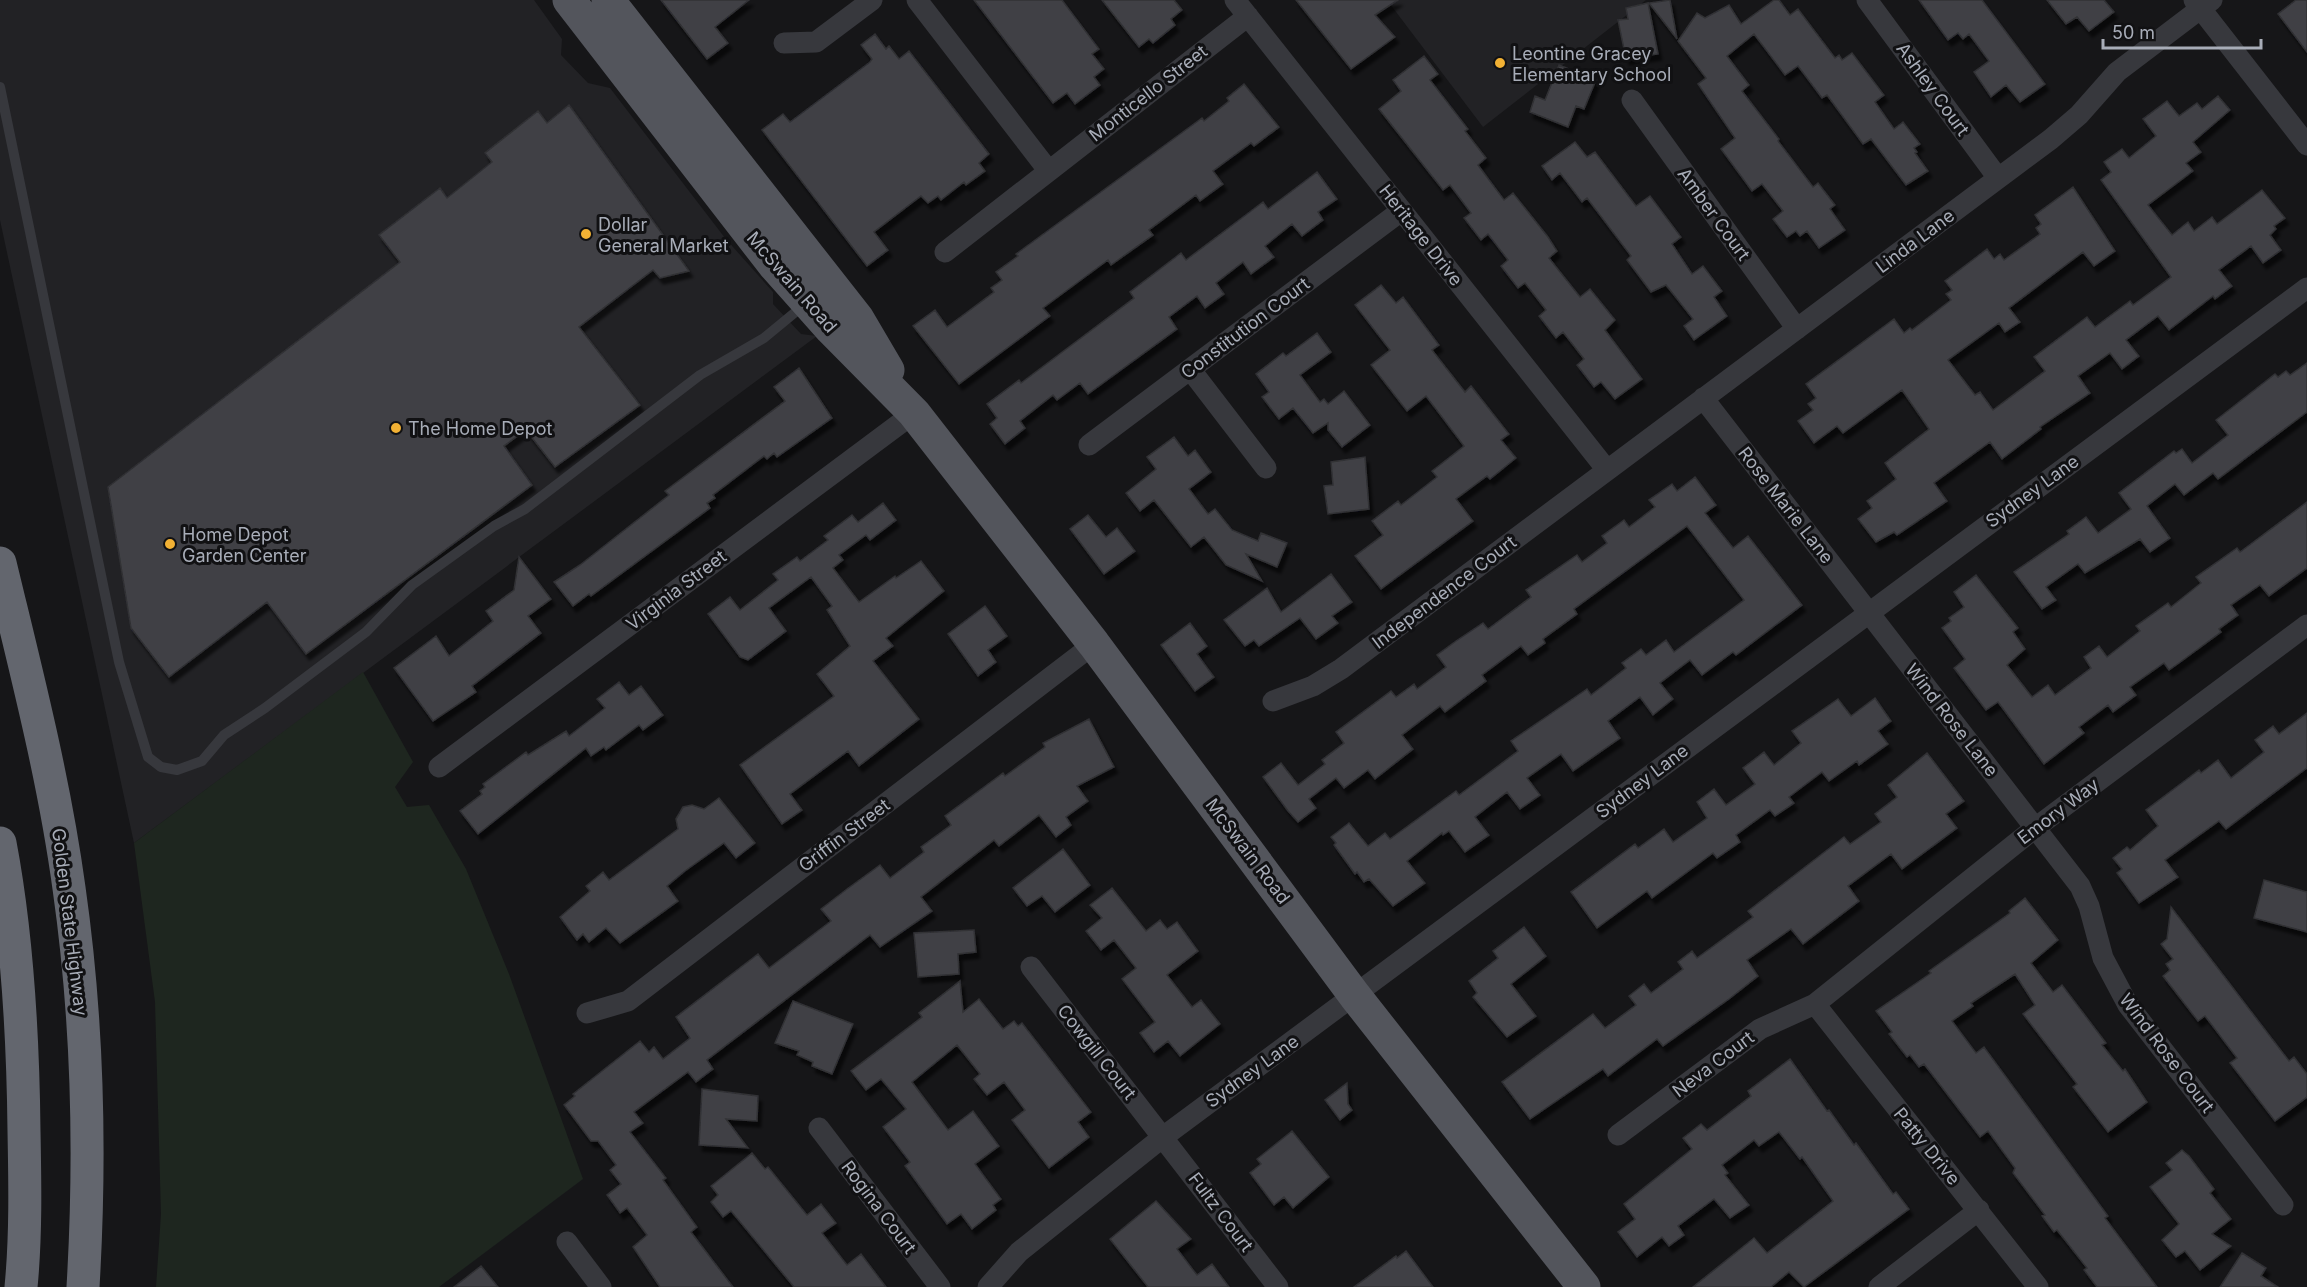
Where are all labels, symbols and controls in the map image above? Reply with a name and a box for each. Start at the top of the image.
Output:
scale bar [2103,12,2260,50]
text: 50 m [2112,22,2155,43]
street label: Ashley Court [1892,38,1974,140]
street label: Monticello Street [1085,40,1211,146]
place label: Leontine Gracey Elementary School [1512,43,1671,85]
marker: Leontine Gracey Elementary School [1493,56,1507,70]
street label: Amber Court [1673,164,1755,264]
street label: Heritage Drive [1375,180,1467,290]
street label: Linda Lane [1872,205,1958,277]
place label: Dollar General Market [598,214,729,256]
marker: Dollar General Market [579,227,593,241]
street label: McSwain Road [743,227,841,337]
street label: Constitution Court [1177,273,1313,383]
place label: The Home Depot [408,418,553,439]
marker: The Home Depot [389,421,403,435]
street label: Rose Marie Lane [1734,443,1838,567]
street label: Sydney Lane [1981,450,2083,532]
place label: Home Depot Garden Center [182,524,307,566]
street label: Independence Court [1368,531,1520,653]
marker: Home Depot Garden Center [163,537,177,551]
street label: Virginia Street [622,546,730,634]
street label: Wind Rose Lane [1901,659,2003,781]
street label: Sydney Lane [1592,740,1692,822]
street label: Emory Way [2013,774,2103,848]
street label: Griffin Street [794,794,894,876]
street label: McSwain Road [1202,794,1294,908]
street label: Golden State Highway [48,827,92,1017]
street label: Wind Rose Court [2115,989,2219,1117]
street label: Cowgill Court [1053,1000,1141,1104]
street label: Neva Court [1668,1027,1758,1101]
street label: Sydney Lane [1201,1030,1303,1112]
street label: Patty Drive [1890,1103,1964,1189]
street label: Rogina Court [837,1156,921,1258]
street label: Fultz Court [1184,1168,1258,1256]

